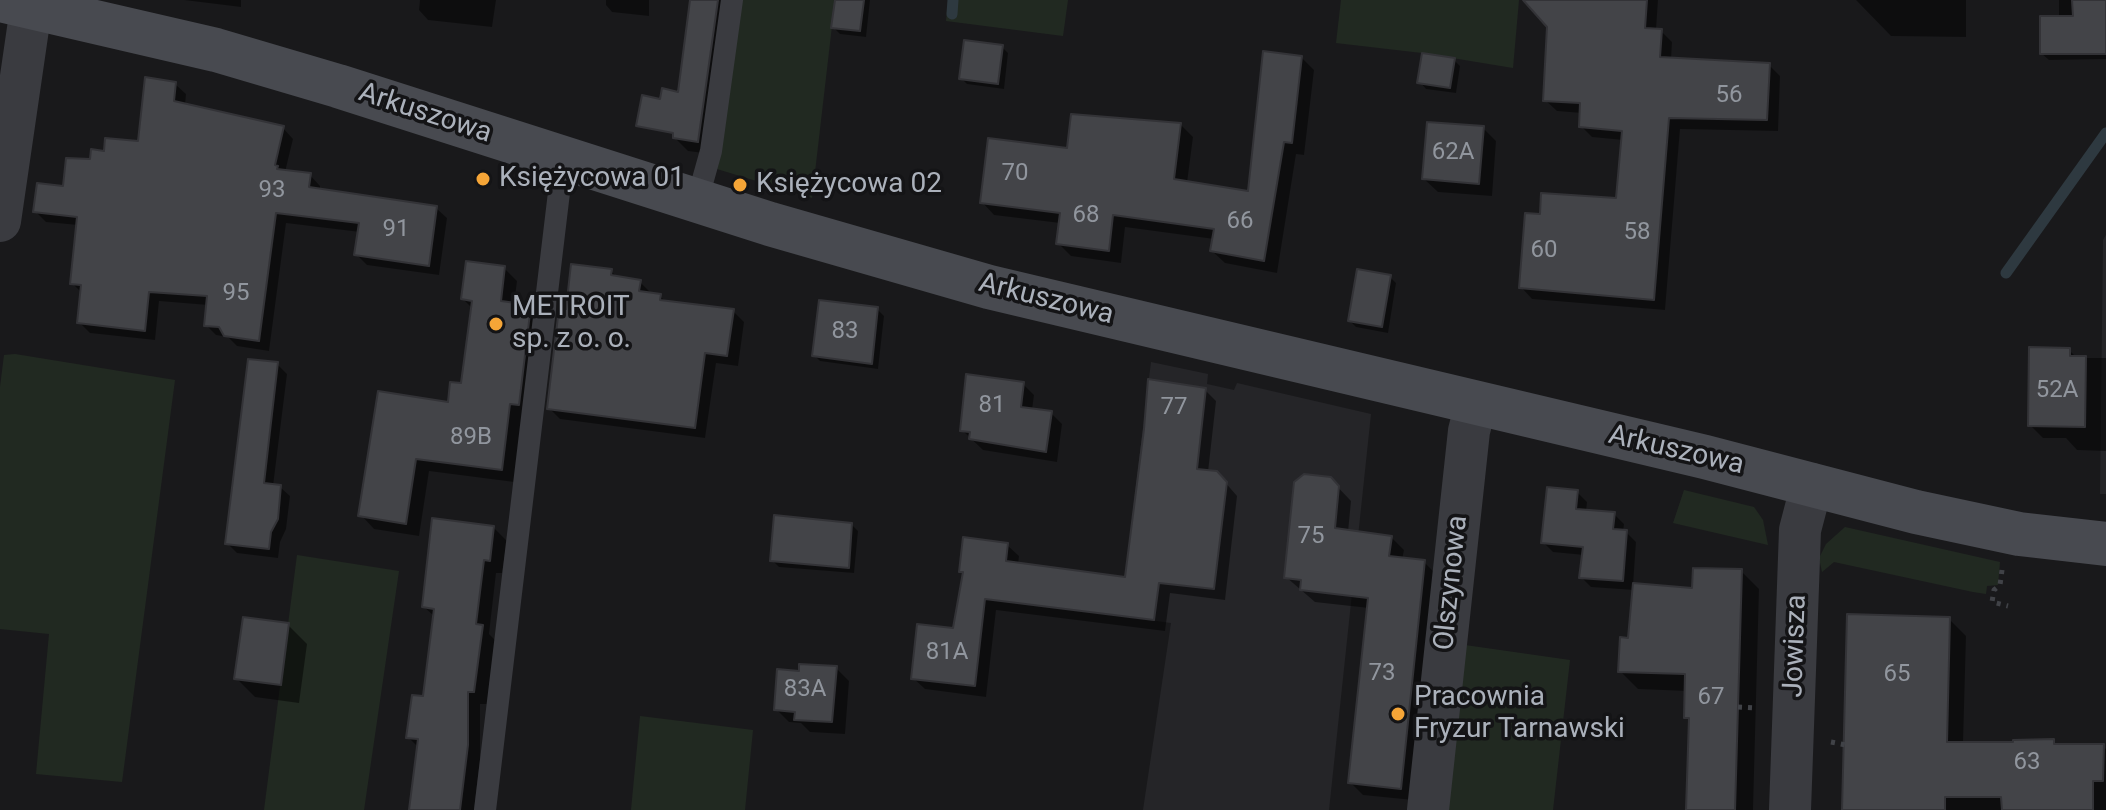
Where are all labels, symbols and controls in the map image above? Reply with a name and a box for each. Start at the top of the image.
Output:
street label: Arkuszowa [354,77,496,151]
house number: 56 [1716,82,1742,110]
house number: 62A [1432,139,1474,167]
house number: 70 [1002,160,1028,188]
place label: Księżycowa 01 [499,162,685,196]
place label: Księżycowa 02 [756,168,942,202]
marker: Księżycowa 01 [474,170,492,188]
marker: Księżycowa 02 [731,176,749,194]
house number: 93 [259,177,285,205]
house number: 68 [1073,202,1099,230]
house number: 66 [1227,208,1253,236]
house number: 91 [383,216,409,244]
house number: 58 [1624,219,1650,247]
house number: 60 [1531,237,1557,265]
street label: Arkuszowa [975,267,1117,333]
house number: 95 [223,280,249,308]
place label: METROIT sp. z o. o. [512,291,631,357]
marker: METROIT sp. z o. o. [487,315,505,333]
house number: 83 [832,318,858,346]
house number: 52A [2036,377,2078,405]
house number: 81 [979,392,1005,420]
house number: 77 [1161,394,1187,422]
street label: Arkuszowa [1605,419,1747,483]
house number: 89B [450,424,492,452]
street label: Olszynowa [1428,514,1476,652]
house number: 75 [1298,523,1324,551]
street label: Jowisza [1777,594,1815,698]
house number: 81A [926,639,968,667]
house number: 73 [1369,660,1395,688]
house number: 65 [1884,661,1910,689]
house number: 83A [784,676,826,704]
place label: Pracownia Fryzur Tarnawski [1414,681,1625,747]
house number: 67 [1698,684,1724,712]
marker: Pracownia Fryzur Tarnawski [1389,705,1407,723]
house number: 63 [2014,749,2040,777]

